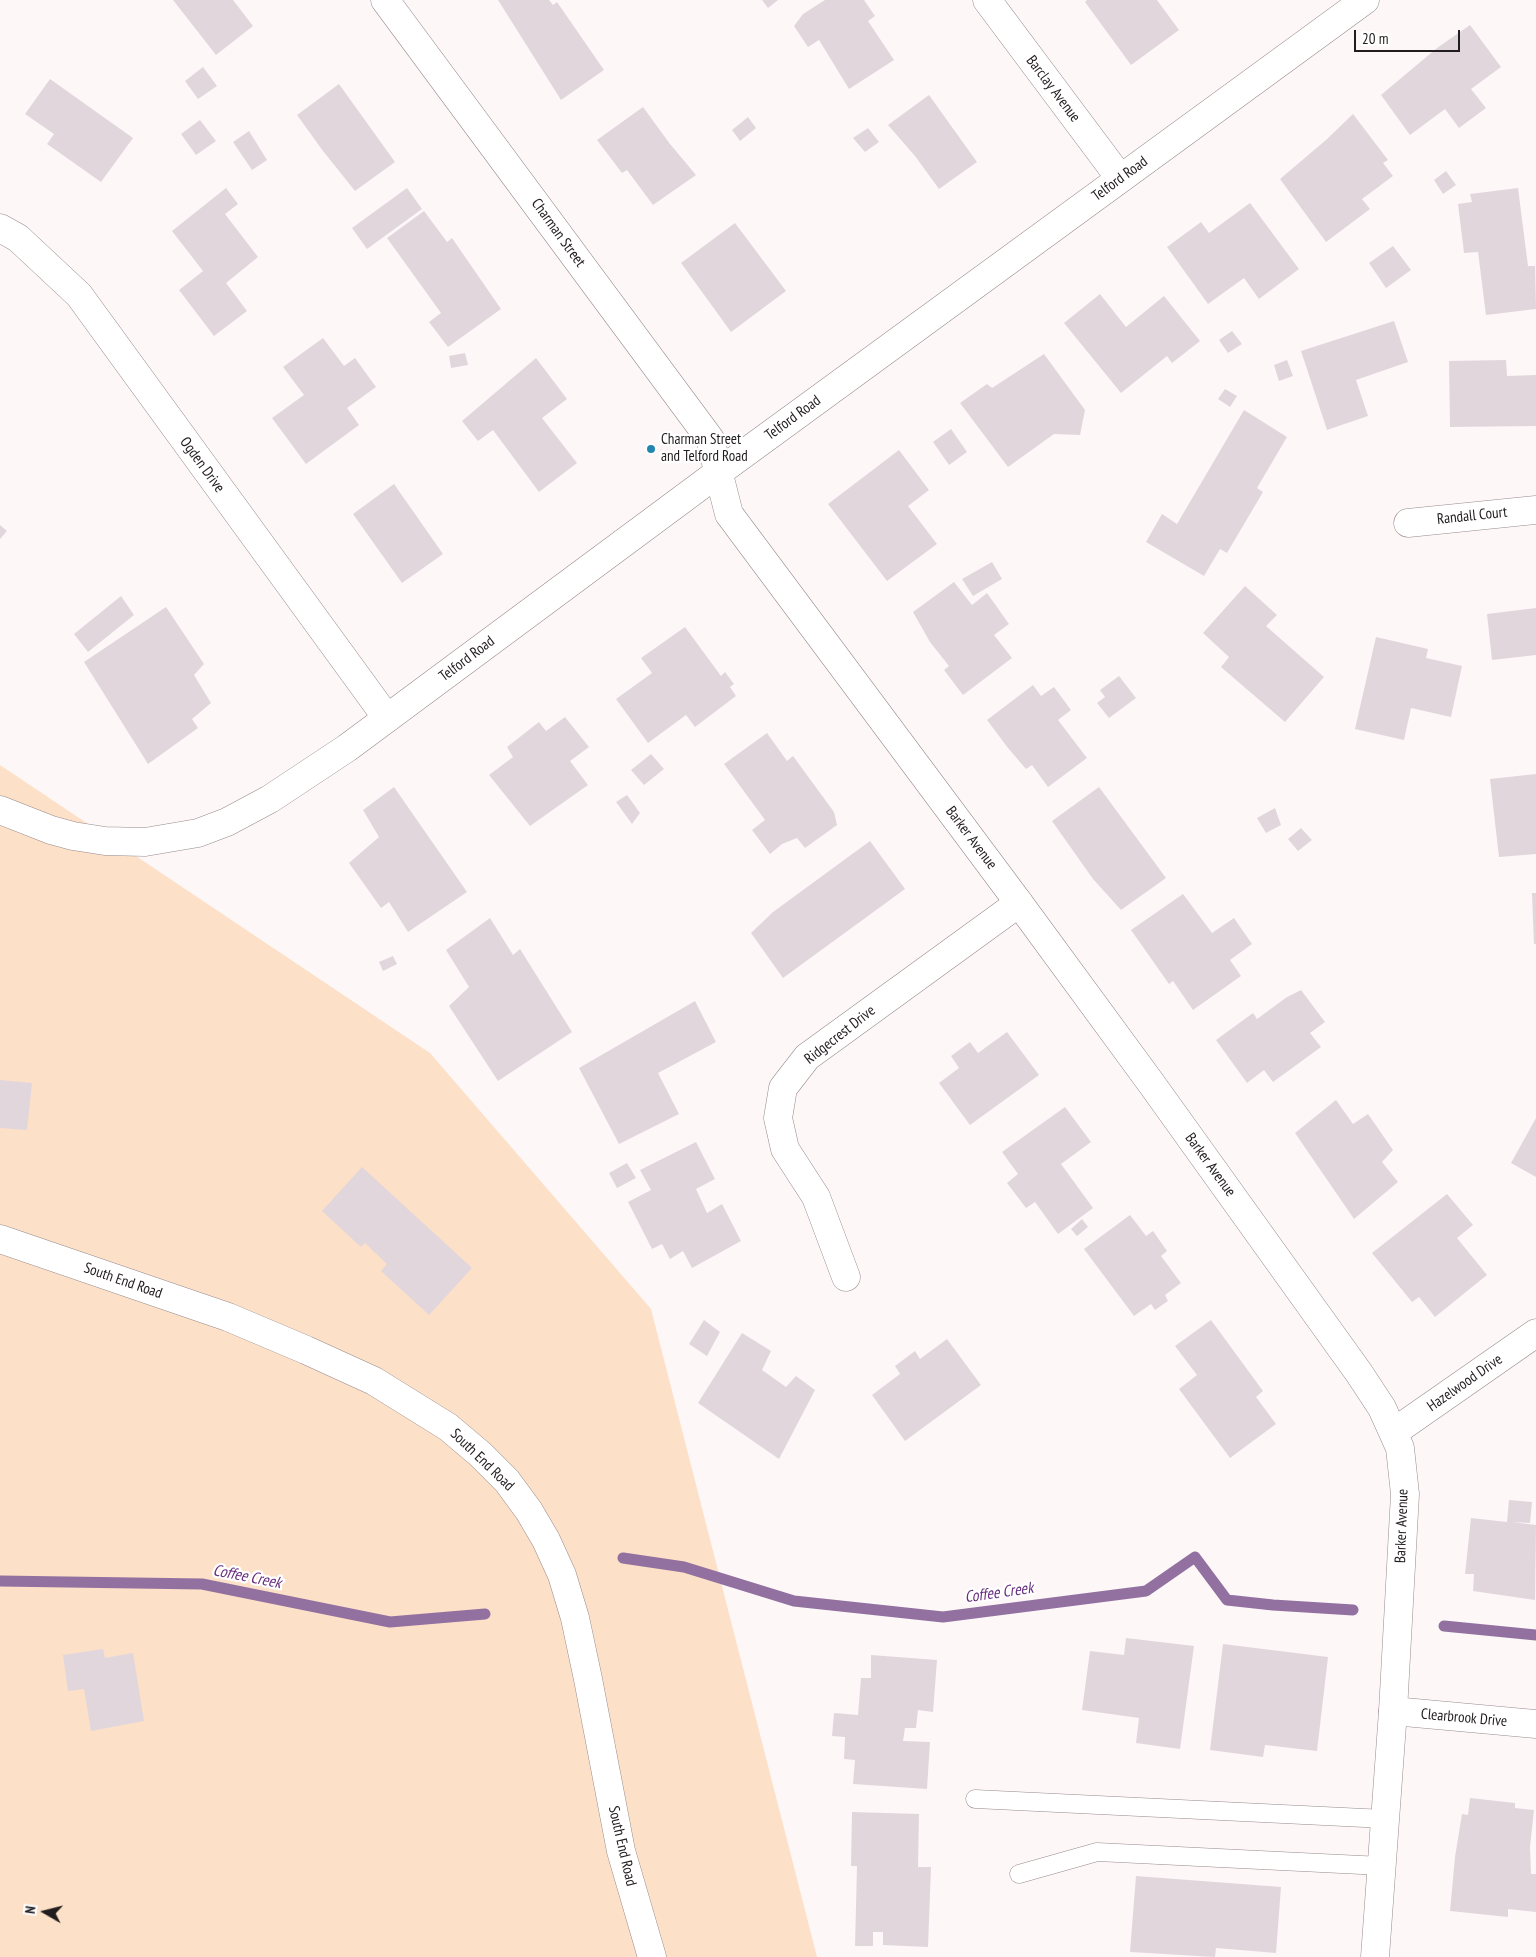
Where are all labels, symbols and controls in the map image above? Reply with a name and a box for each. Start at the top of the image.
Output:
scale bar [1356,20,1462,52]
text: 20 m [1362,29,1388,48]
street label: Barclay Avenue [1022,52,1084,126]
street label: Telford Road [1089,153,1151,205]
street label: Charman Street [527,195,589,271]
street label: Telford Road [762,392,824,444]
place label: Charman Street and Telford Road [661,431,748,466]
street label: Ogden Drive [176,434,228,496]
marker: Charman Street and Telford Road [645,443,657,455]
street label: Randall Court [1436,503,1508,529]
street label: Telford Road [436,632,498,686]
street label: Barker Avenue [941,803,1001,873]
street label: Ridgecrest Drive [801,1002,879,1068]
street label: Barker Avenue [1181,1130,1239,1200]
street label: South End Road [81,1259,165,1303]
street label: Hazelwood Drive [1424,1351,1506,1415]
street label: South End Road [446,1425,518,1495]
street label: Barker Avenue [1392,1489,1412,1563]
water label: Coffee Creek [211,1561,283,1593]
water label: Coffee Creek [963,1579,1035,1607]
street label: Clearbrook Drive [1420,1705,1508,1731]
street label: South End Road [604,1804,640,1888]
north arrow [20,1887,70,1937]
text: N [21,1905,40,1915]

